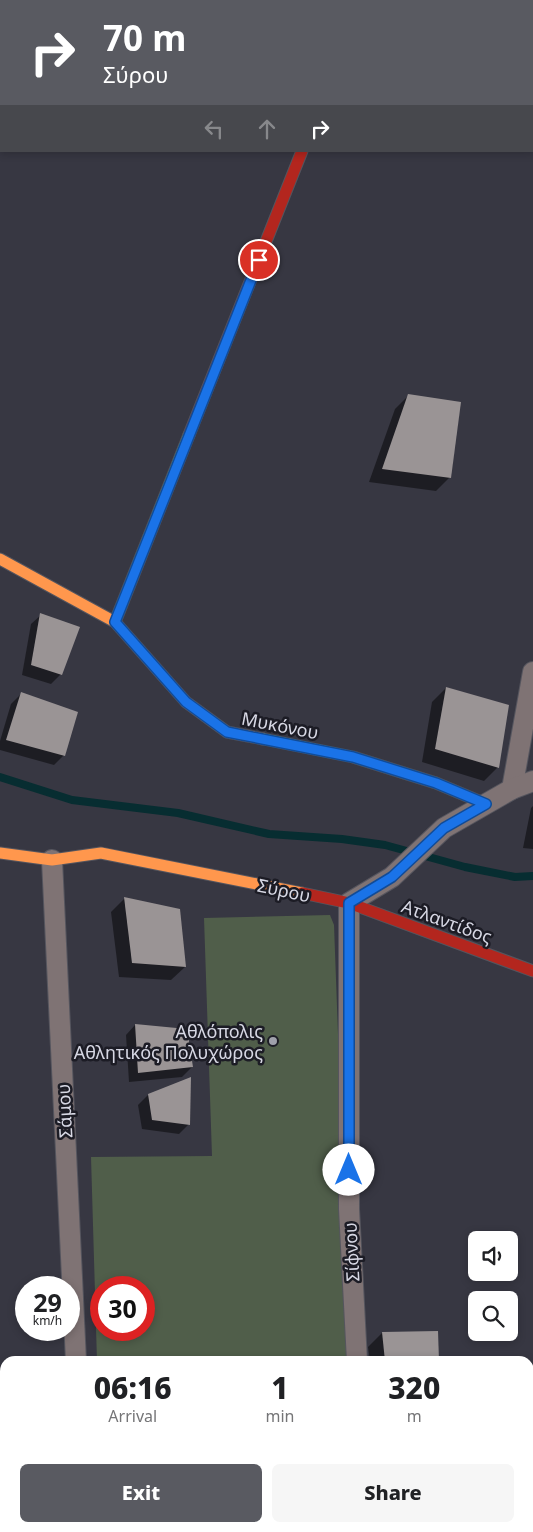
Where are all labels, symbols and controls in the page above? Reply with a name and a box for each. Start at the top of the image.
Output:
text: 70 m [103,14,186,61]
icon: right [20,20,85,85]
text: Σύρου [103,59,168,89]
icon: left [200,115,228,143]
icon: ahead [253,115,281,143]
icon: right [306,115,334,143]
pin [238,239,280,281]
icon: arrive [245,246,273,274]
street label: Μυκόνου [239,706,321,744]
street label: Σύρου [255,873,313,907]
street label: Ατλαντίδος [398,894,496,949]
place label: Αθλόπολις Αθλητικός Πολυχώρος [74,1019,263,1064]
marker: Αθλόπολις Αθλητικός Πολυχώρος [267,1035,279,1047]
street label: Σάμου [51,1083,77,1139]
position arrow [322,1143,374,1195]
street label: Σίφνου [337,1222,365,1282]
map controls [468,1231,518,1341]
button: sound [468,1231,518,1281]
speed limit sign: 30 [90,1276,155,1341]
text: 29 [33,1285,62,1319]
button: search [468,1291,518,1341]
text: km/h [33,1312,62,1329]
text: 06:16 [94,1367,172,1408]
text: 1 [271,1367,289,1408]
text: 320 [388,1367,440,1408]
text: Arrival [108,1405,157,1427]
text: min [265,1405,294,1427]
text: m [407,1405,422,1427]
button: Exit [20,1464,262,1522]
button: Share [272,1464,514,1522]

